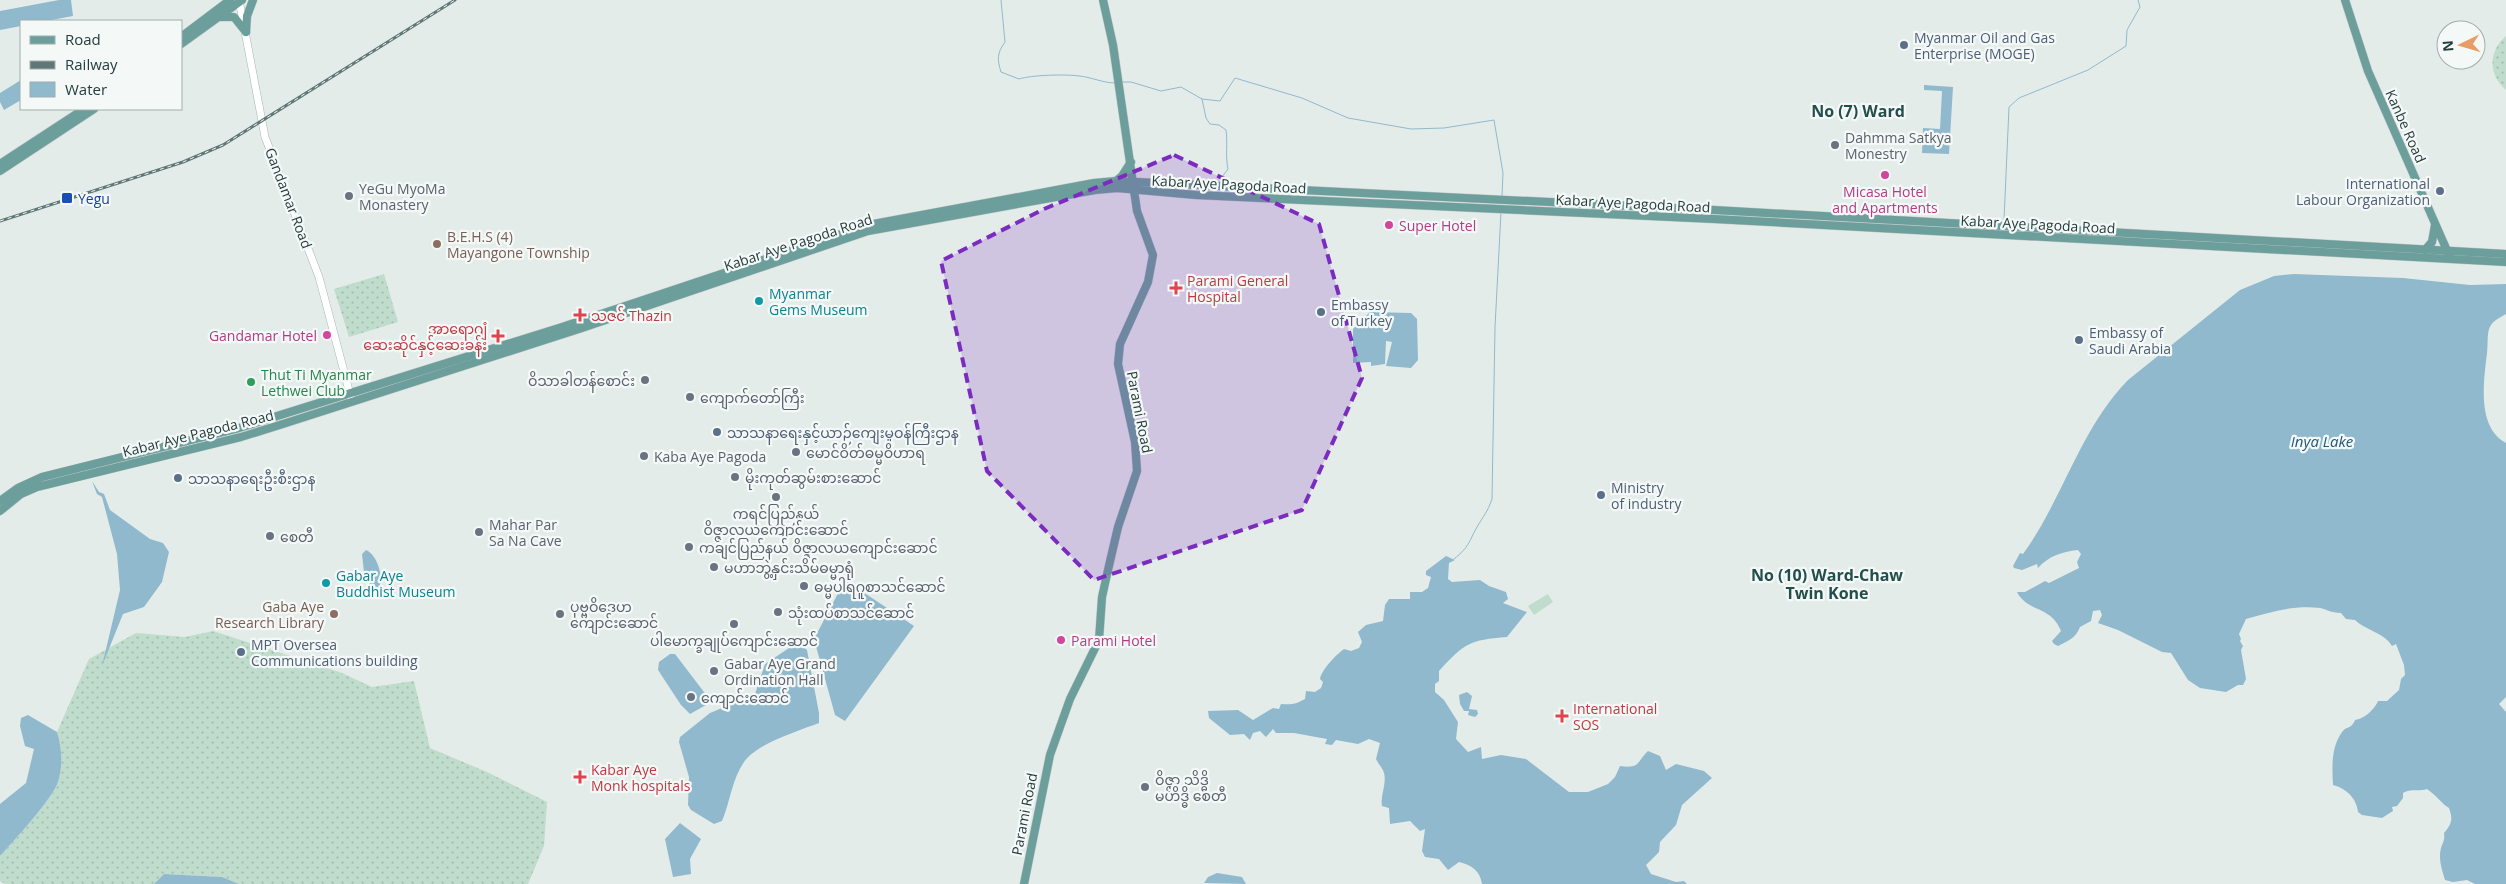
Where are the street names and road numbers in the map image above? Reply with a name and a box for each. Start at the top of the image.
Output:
street label: Kanbe Road [2381,86,2431,166]
street label: Gandamar Road [261,145,317,251]
street label: Kabar Aye Pagoda Road [1151,170,1307,198]
street label: Kabar Aye Pagoda Road [1555,189,1711,217]
street label: Kabar Aye Pagoda Road [721,209,875,275]
street label: Kabar Aye Pagoda Road [1960,210,2116,238]
street label: Parami Road [1123,369,1157,455]
street label: Kabar Aye Pagoda Road [120,405,276,461]
street label: Parami Road [1007,771,1041,857]

